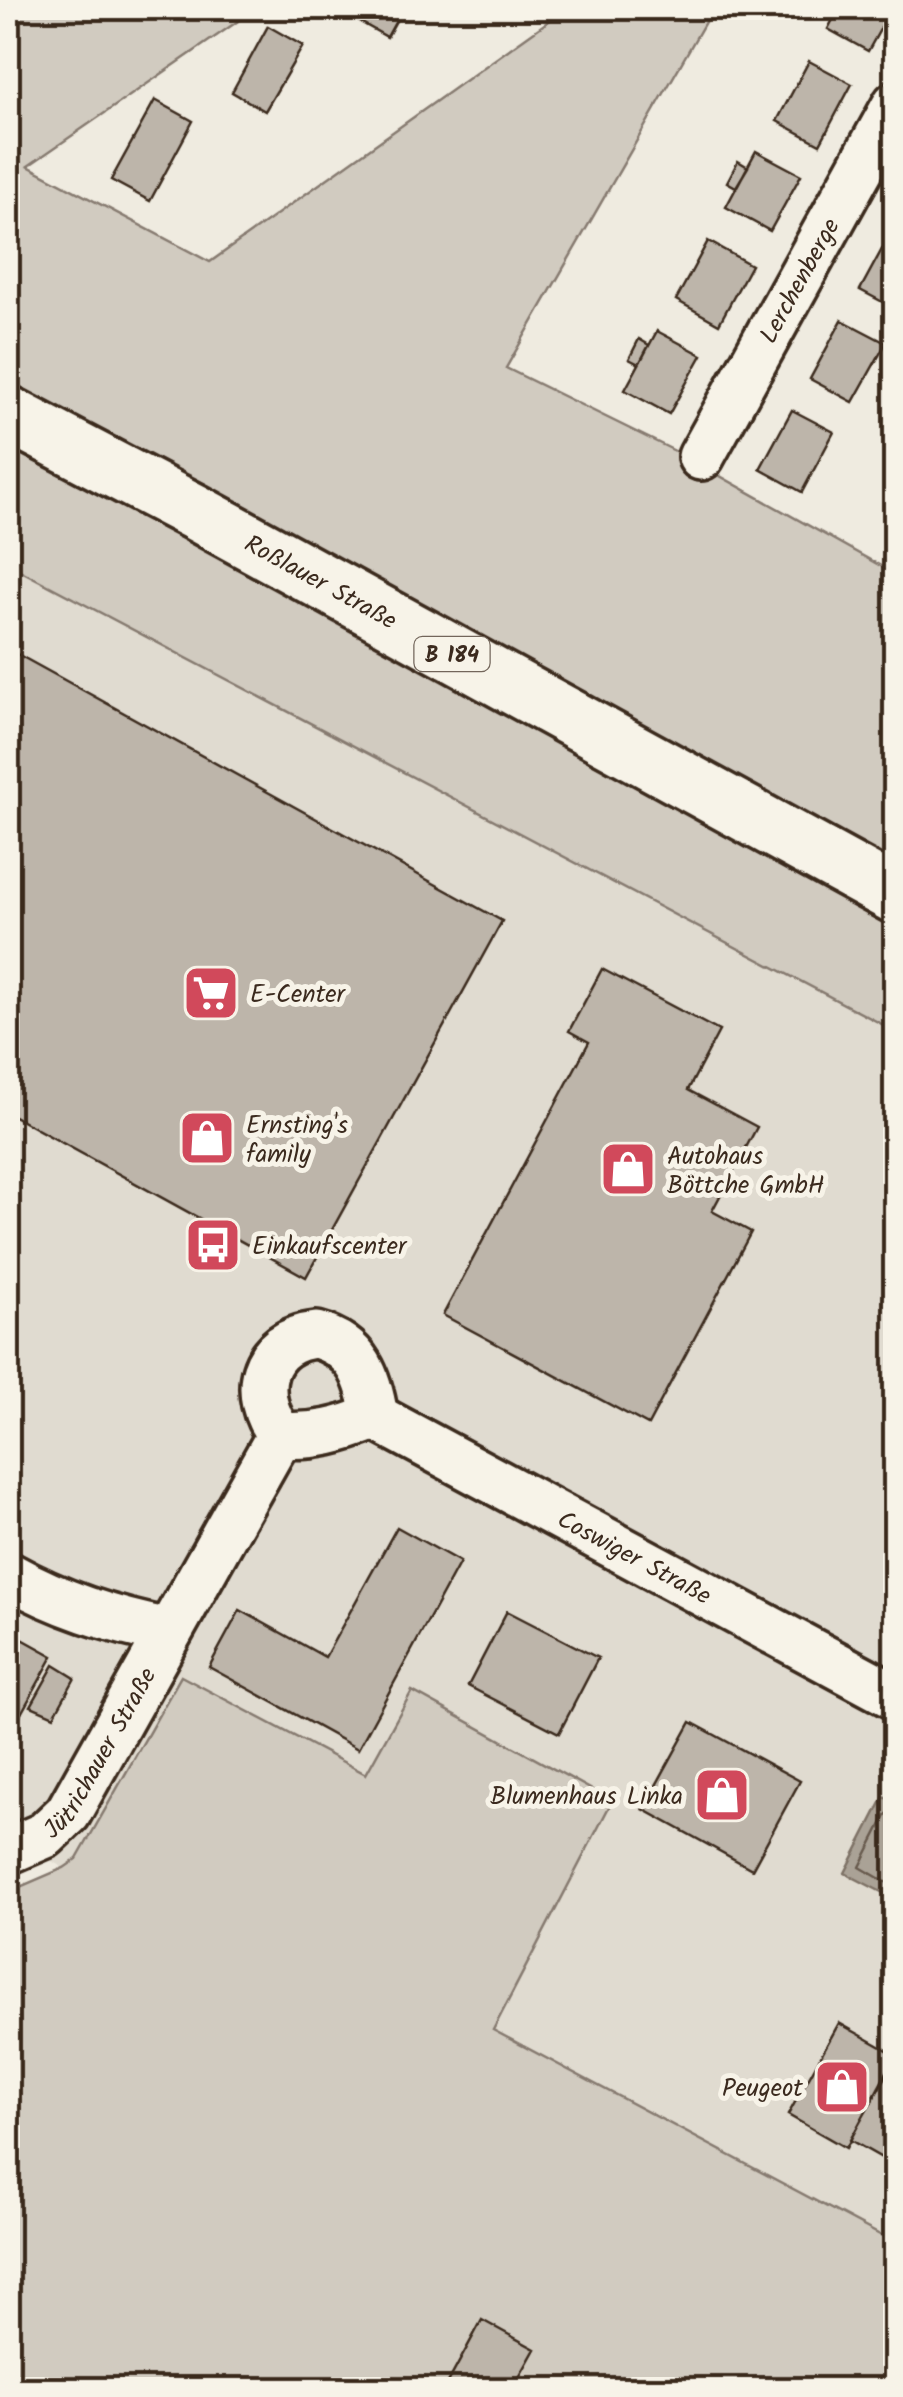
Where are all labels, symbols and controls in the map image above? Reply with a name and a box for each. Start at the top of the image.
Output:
street label: Lerchenberge [750,211,851,351]
street label: Roßlauer Straße [237,525,404,641]
road number: B 184 [414,637,490,671]
supermarket icon: E-Center [181,963,241,1023]
place label: E-Center [250,975,347,1015]
place label: Ernsting's family [246,1106,348,1175]
shop icon: Ernsting's family [177,1108,237,1168]
place label: Autohaus Böttche GmbH [667,1137,824,1206]
shop icon: Autohaus Böttche GmbH [598,1139,658,1199]
bus stop icon: Einkaufscenter [183,1215,243,1275]
place label: Einkaufscenter [252,1227,408,1267]
street label: Coswiger Straße [550,1501,718,1616]
street label: Jütrichauer Straße [34,1660,168,1849]
shop icon: Blumenhaus Linka [692,1765,752,1825]
place label: Blumenhaus Linka [490,1777,683,1817]
shop icon: Peugeot [812,2057,872,2117]
place label: Peugeot [722,2069,803,2109]

